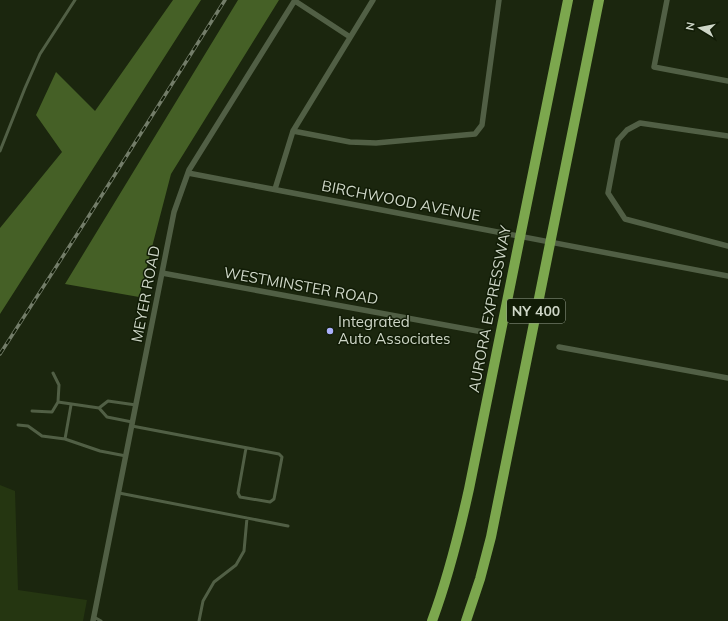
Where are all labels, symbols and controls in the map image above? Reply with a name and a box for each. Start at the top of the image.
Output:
north arrow [680,8,720,48]
text: N [683,21,698,32]
street label: BIRCHWOOD AVENUE [320,176,482,225]
street label: AURORA EXPRESSWAY [464,223,515,394]
street label: MEYER ROAD [127,244,164,344]
street label: WESTMINSTER ROAD [222,263,380,308]
road number: NY 400 [507,299,565,323]
place label: Integrated Auto Associates [338,312,450,348]
marker: Integrated Auto Associates [325,326,335,336]

